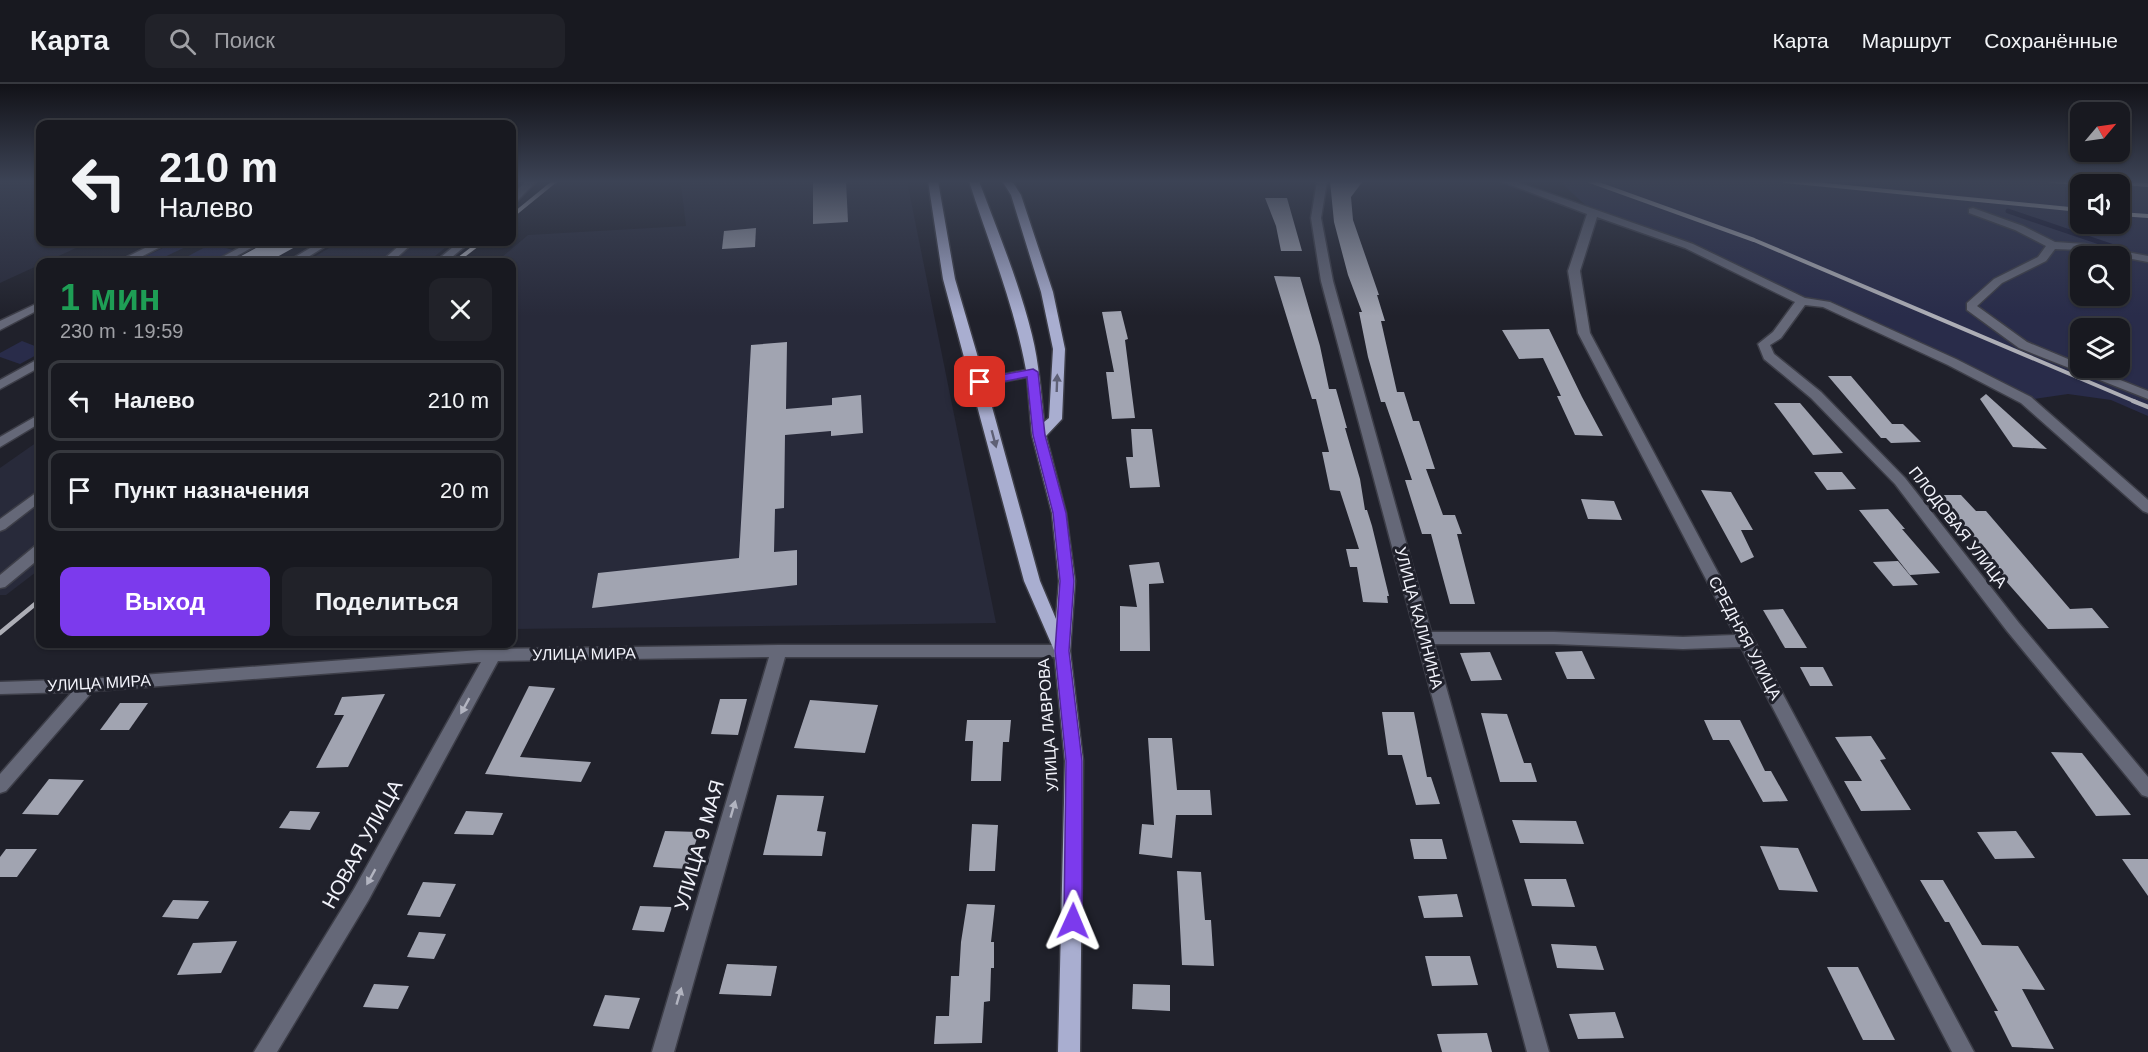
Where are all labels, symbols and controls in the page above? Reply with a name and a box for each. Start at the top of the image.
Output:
search box [145,14,565,68]
text: Карта [30,25,109,56]
icon: search [166,25,199,58]
text: Поиск [214,28,275,53]
text: Карта [1773,29,1829,52]
text: Маршрут [1862,29,1951,52]
text: Сохранённые [1984,29,2118,52]
north arrow [2070,102,2130,162]
map controls [2070,102,2130,378]
icon: left [60,144,138,222]
text: 210 m [159,144,278,191]
button: sound [2070,174,2130,234]
text: Налево [159,193,253,223]
button: search [2070,246,2130,306]
text: 1 мин [60,277,161,318]
button: close [429,278,492,341]
button: layers [2070,318,2130,378]
text: 230 m · 19:59 [60,320,183,342]
pin [954,356,1005,407]
icon: arrive [963,365,996,398]
one-way arrow [1053,373,1062,392]
icon: left [63,384,96,417]
text: Налево [114,388,195,413]
text: 210 m [428,388,489,413]
one-way arrow [990,430,1000,448]
street label: ПЛОДОВАЯ УЛИЦА [1906,463,2011,591]
icon: arrive [63,474,96,507]
text: Пункт назначения [114,478,310,503]
text: 20 m [440,478,489,503]
street label: УЛИЦА КАЛИНИНА [1392,545,1446,691]
button: Выход [60,567,270,636]
button: Поделиться [282,567,492,636]
street label: СРЕДНЯЯ УЛИЦА [1705,574,1785,703]
street label: УЛИЦА МИРА [532,645,636,663]
street label: УЛИЦА ЛАВРОВА [1035,657,1061,792]
street label: УЛИЦА МИРА [47,672,152,694]
one-way arrow [460,698,470,715]
street label: НОВАЯ УЛИЦА [318,775,407,912]
street label: УЛИЦА 9 МАЯ [670,777,728,913]
one-way arrow [729,799,738,817]
one-way arrow [366,869,376,886]
position arrow [1041,889,1105,953]
one-way arrow [675,987,684,1005]

